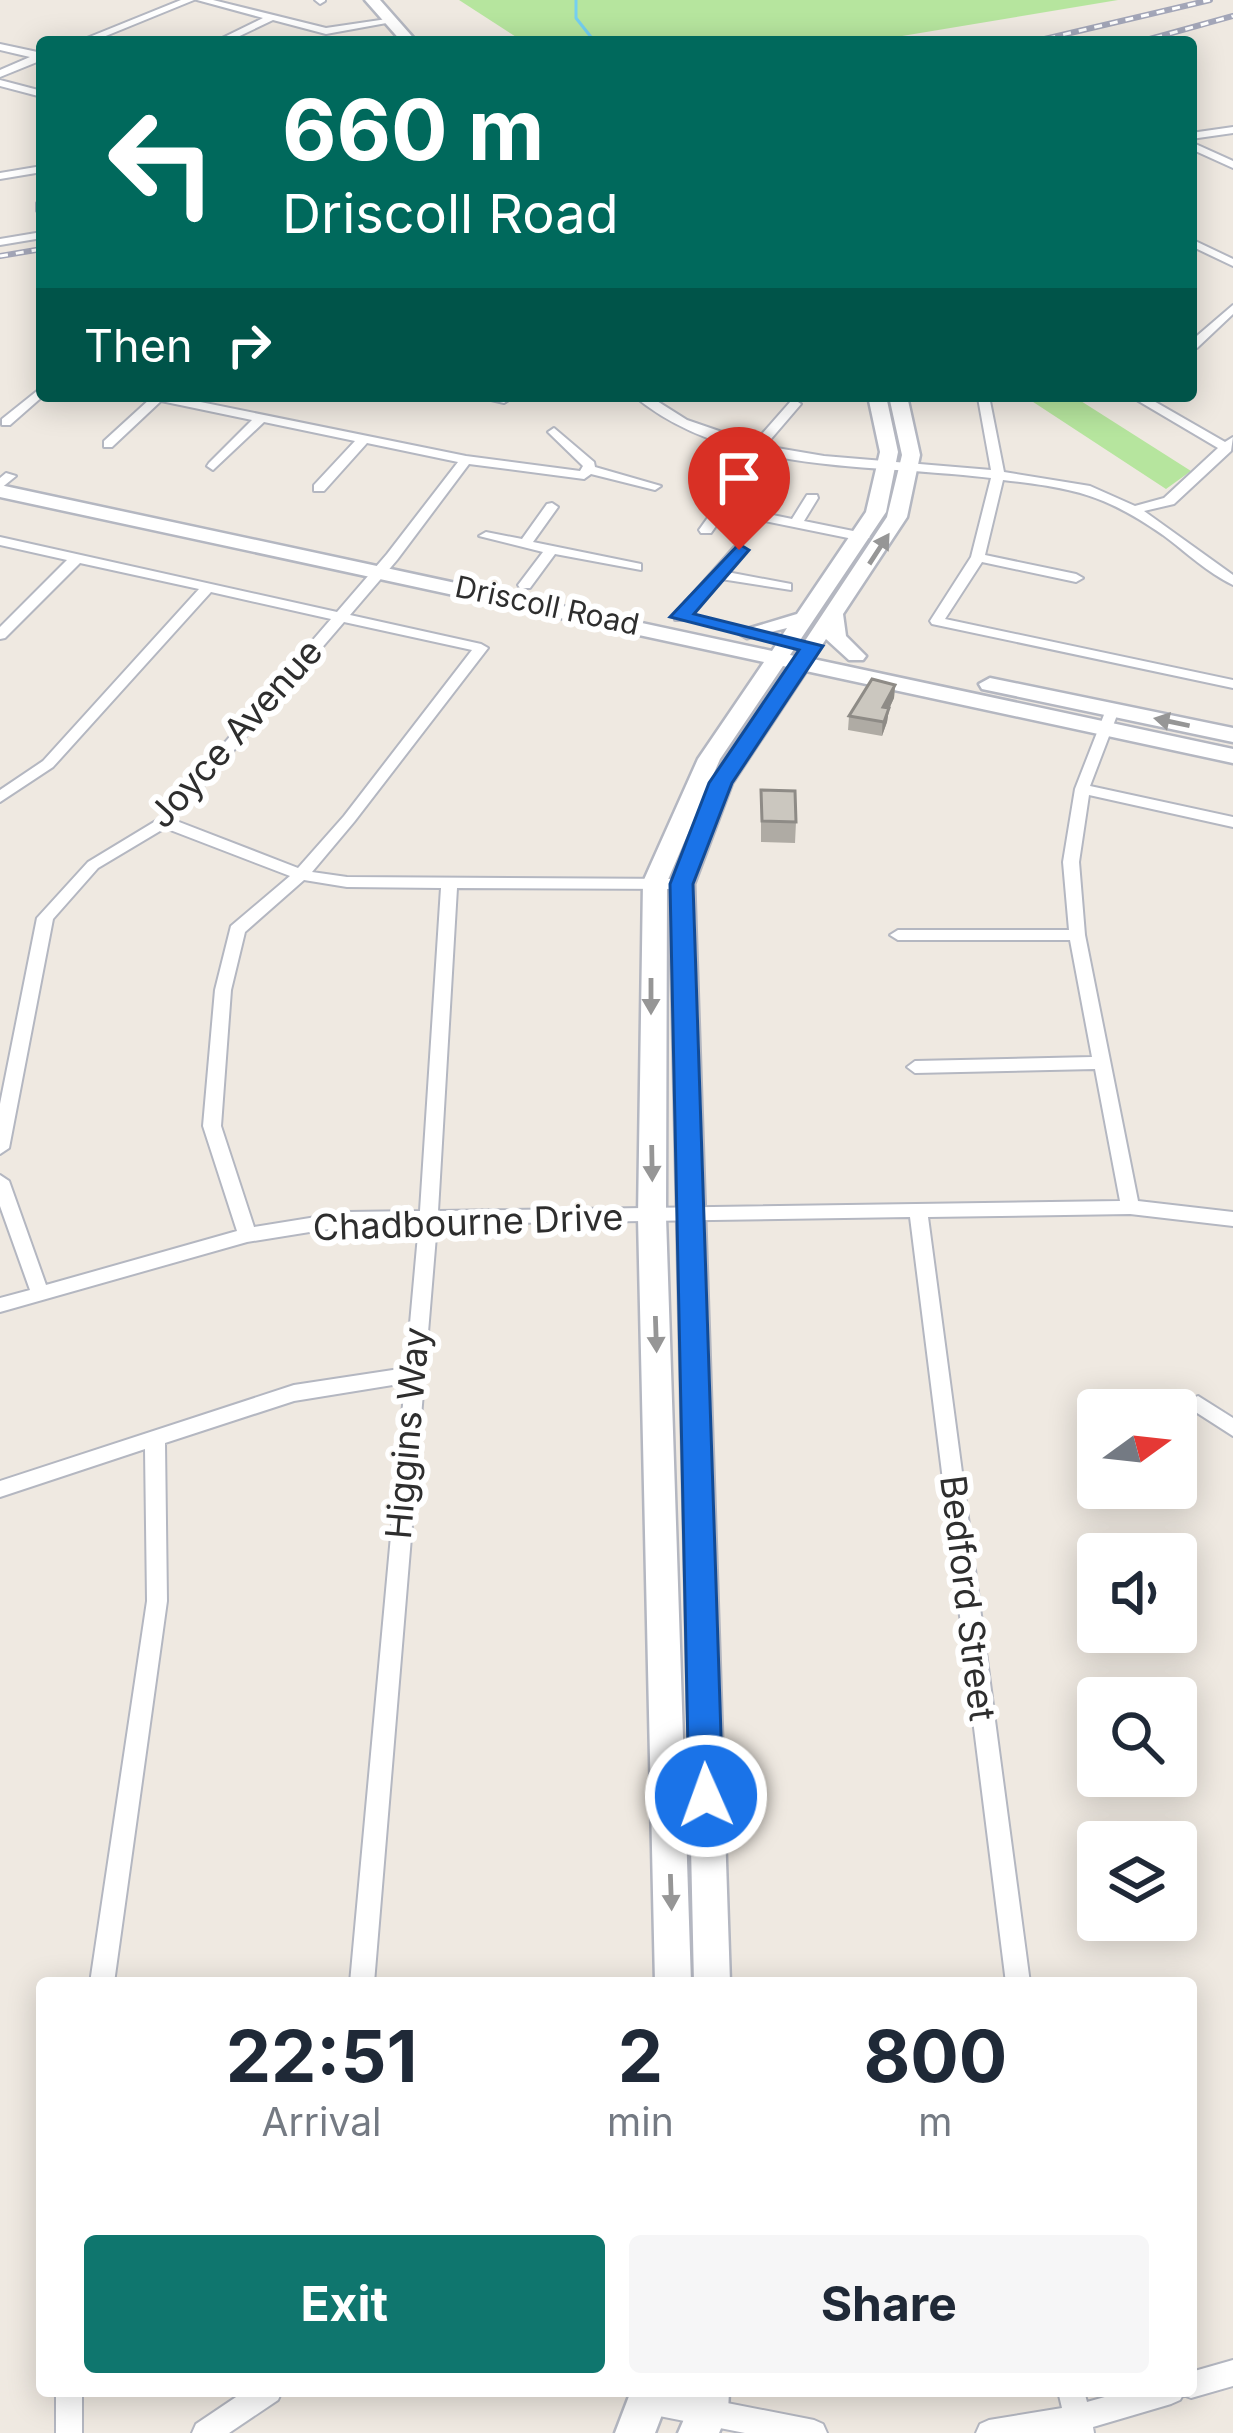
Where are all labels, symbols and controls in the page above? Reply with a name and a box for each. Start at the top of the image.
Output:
text: 660 m [282,79,544,180]
icon: left [84,84,240,240]
text: Driscoll Road [282,181,619,246]
icon: right [216,312,282,378]
text: Then [84,318,192,373]
pin [688,427,790,550]
icon: arrive [706,445,772,511]
one-way arrow [867,532,889,565]
street label: Driscoll Road [452,568,642,642]
street label: Joyce Avenue [139,629,331,837]
one-way arrow [1153,712,1191,731]
one-way arrow [641,978,661,1016]
one-way arrow [642,1145,662,1183]
street label: Chadbourne Drive [312,1195,624,1249]
one-way arrow [646,1316,665,1354]
street label: Higgins Way [376,1325,438,1541]
north arrow [1077,1389,1197,1509]
map controls [1077,1389,1197,1941]
street label: Bedford Street [931,1473,1005,1724]
button: sound [1077,1533,1197,1653]
button: search [1077,1677,1197,1797]
position arrow [643,1733,769,1859]
button: layers [1077,1821,1197,1941]
one-way arrow [661,1874,680,1912]
text: 22:51 [226,2012,417,2099]
text: 2 [618,2012,663,2099]
text: 800 [863,2012,1007,2099]
text: Arrival [262,2098,382,2145]
text: min [607,2098,674,2145]
text: m [918,2098,952,2145]
button: Exit [84,2235,605,2373]
button: Share [629,2235,1149,2373]

